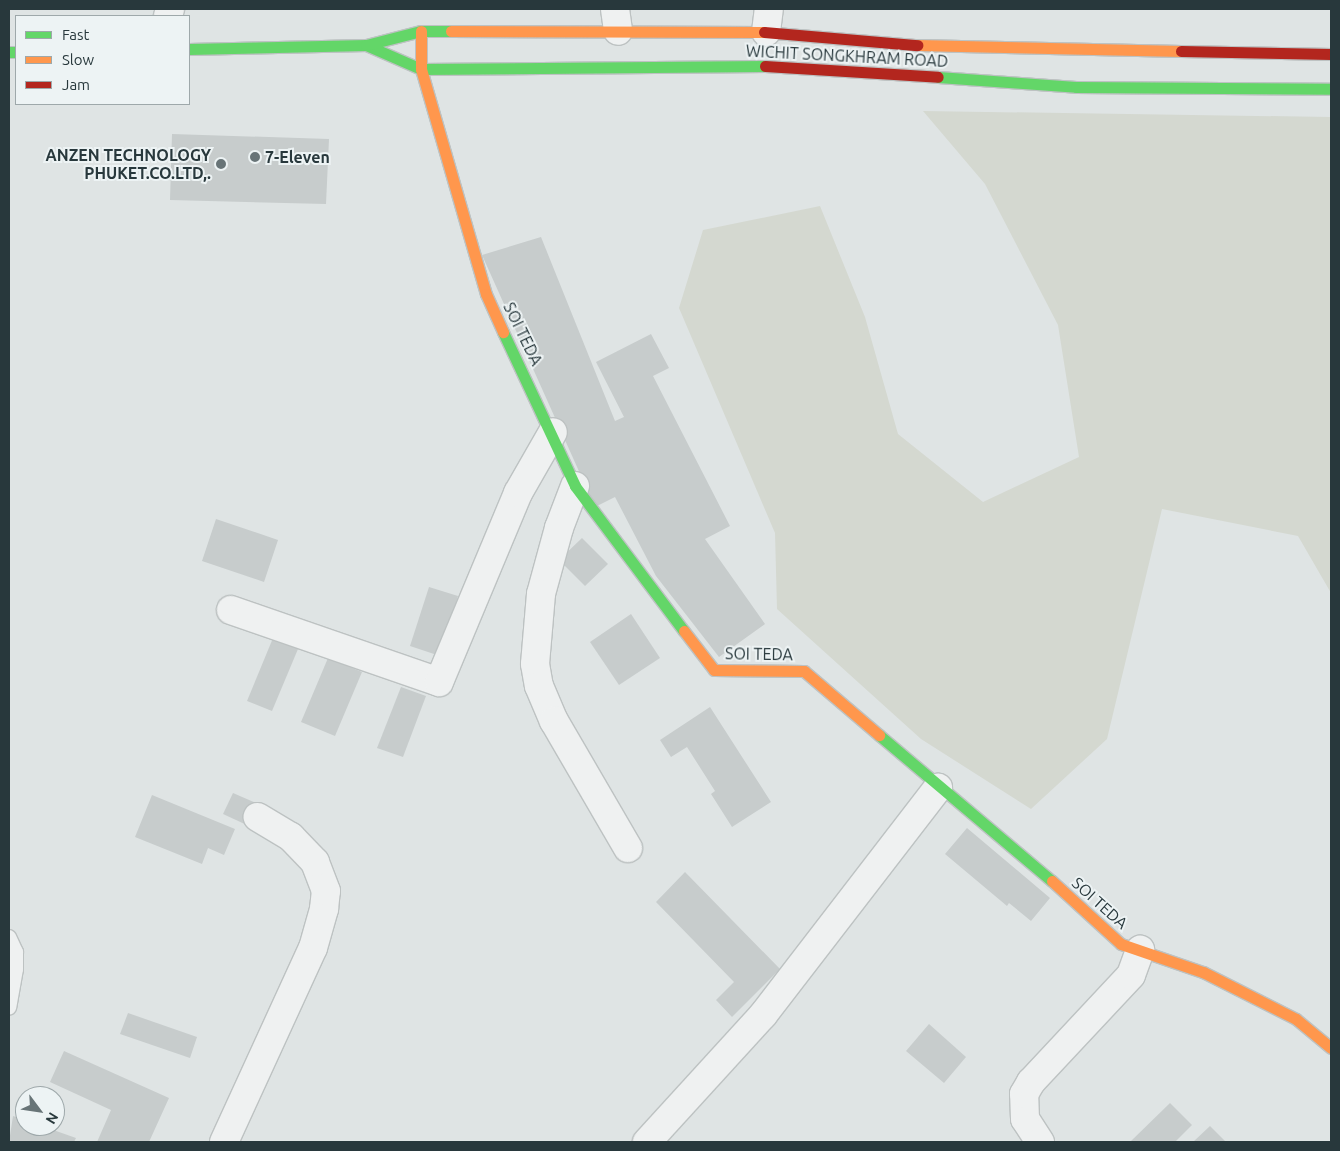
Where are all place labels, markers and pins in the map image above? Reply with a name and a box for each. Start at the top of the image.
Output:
place label: ANZEN TECHNOLOGY PHUKET.CO.LTD,. [45,145,211,183]
place label: 7-Eleven [265,147,330,167]
marker: 7-Eleven [249,151,261,163]
marker: ANZEN TECHNOLOGY PHUKET.CO.LTD,. [215,158,227,170]

